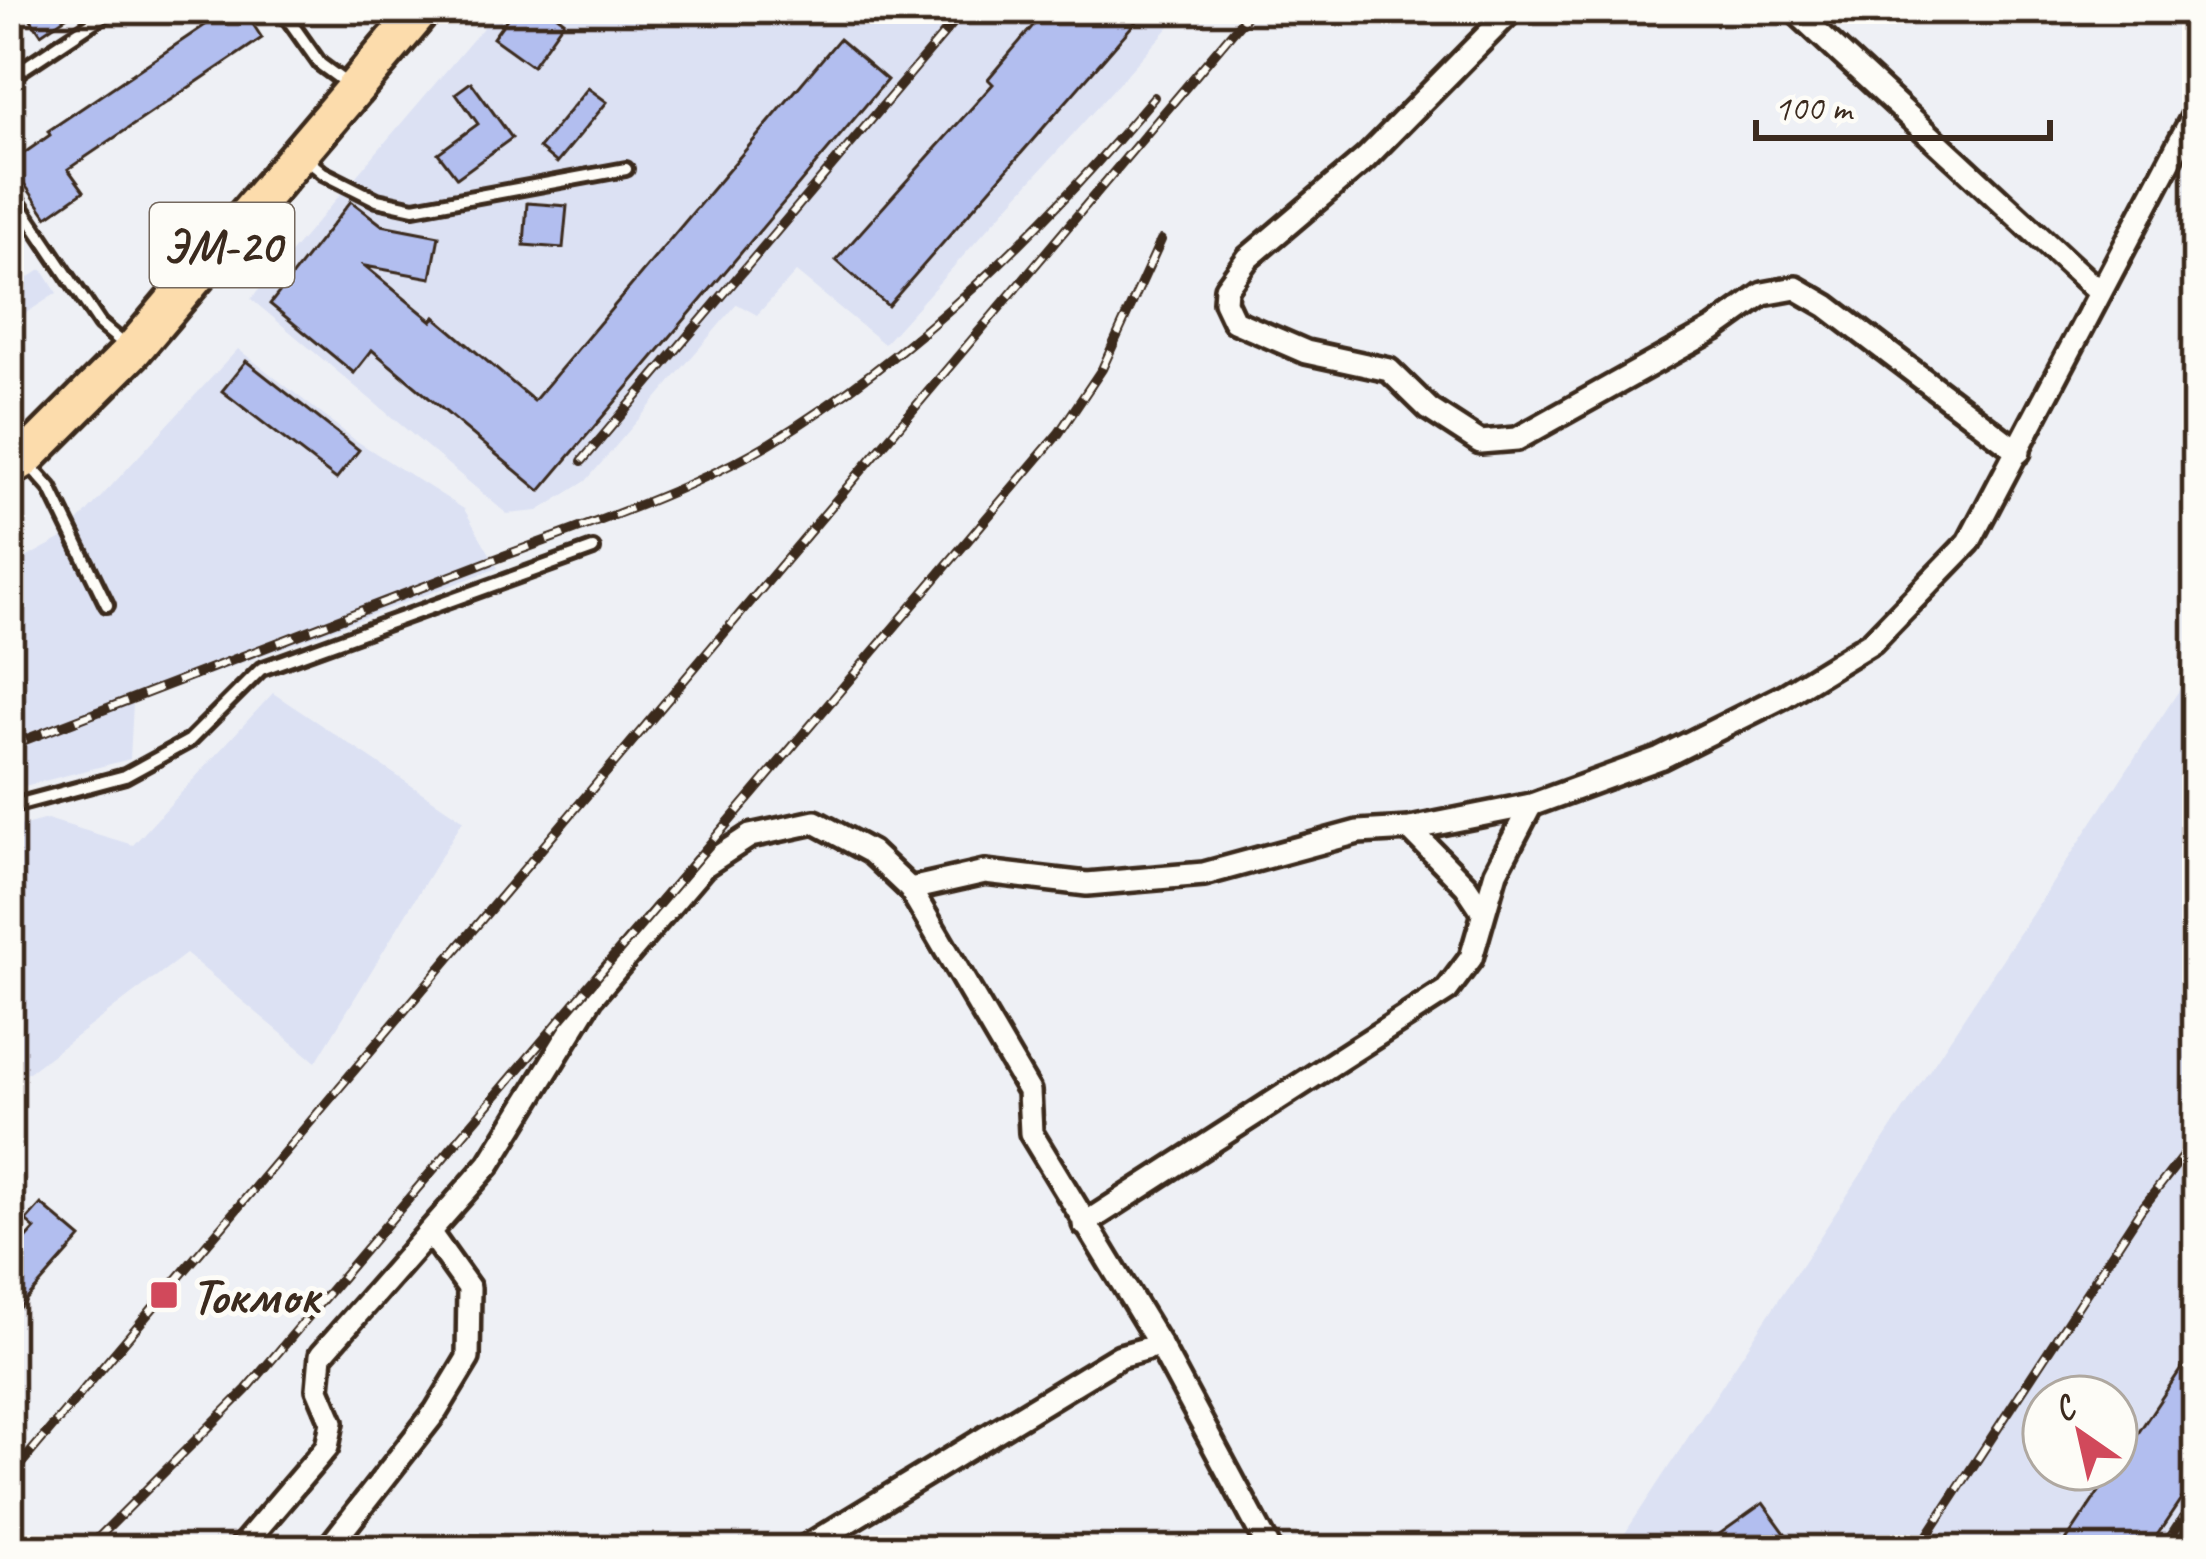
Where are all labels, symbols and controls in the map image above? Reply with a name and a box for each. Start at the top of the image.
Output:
scale bar [1756,66,2050,140]
text: 100 m [1774,85,1854,131]
road number: ЭМ-20 [150,203,294,287]
place label: Токмок [191,1264,323,1328]
marker: Токмок [148,1279,180,1311]
north arrow [2020,1373,2140,1493]
text: С [2045,1385,2085,1431]

